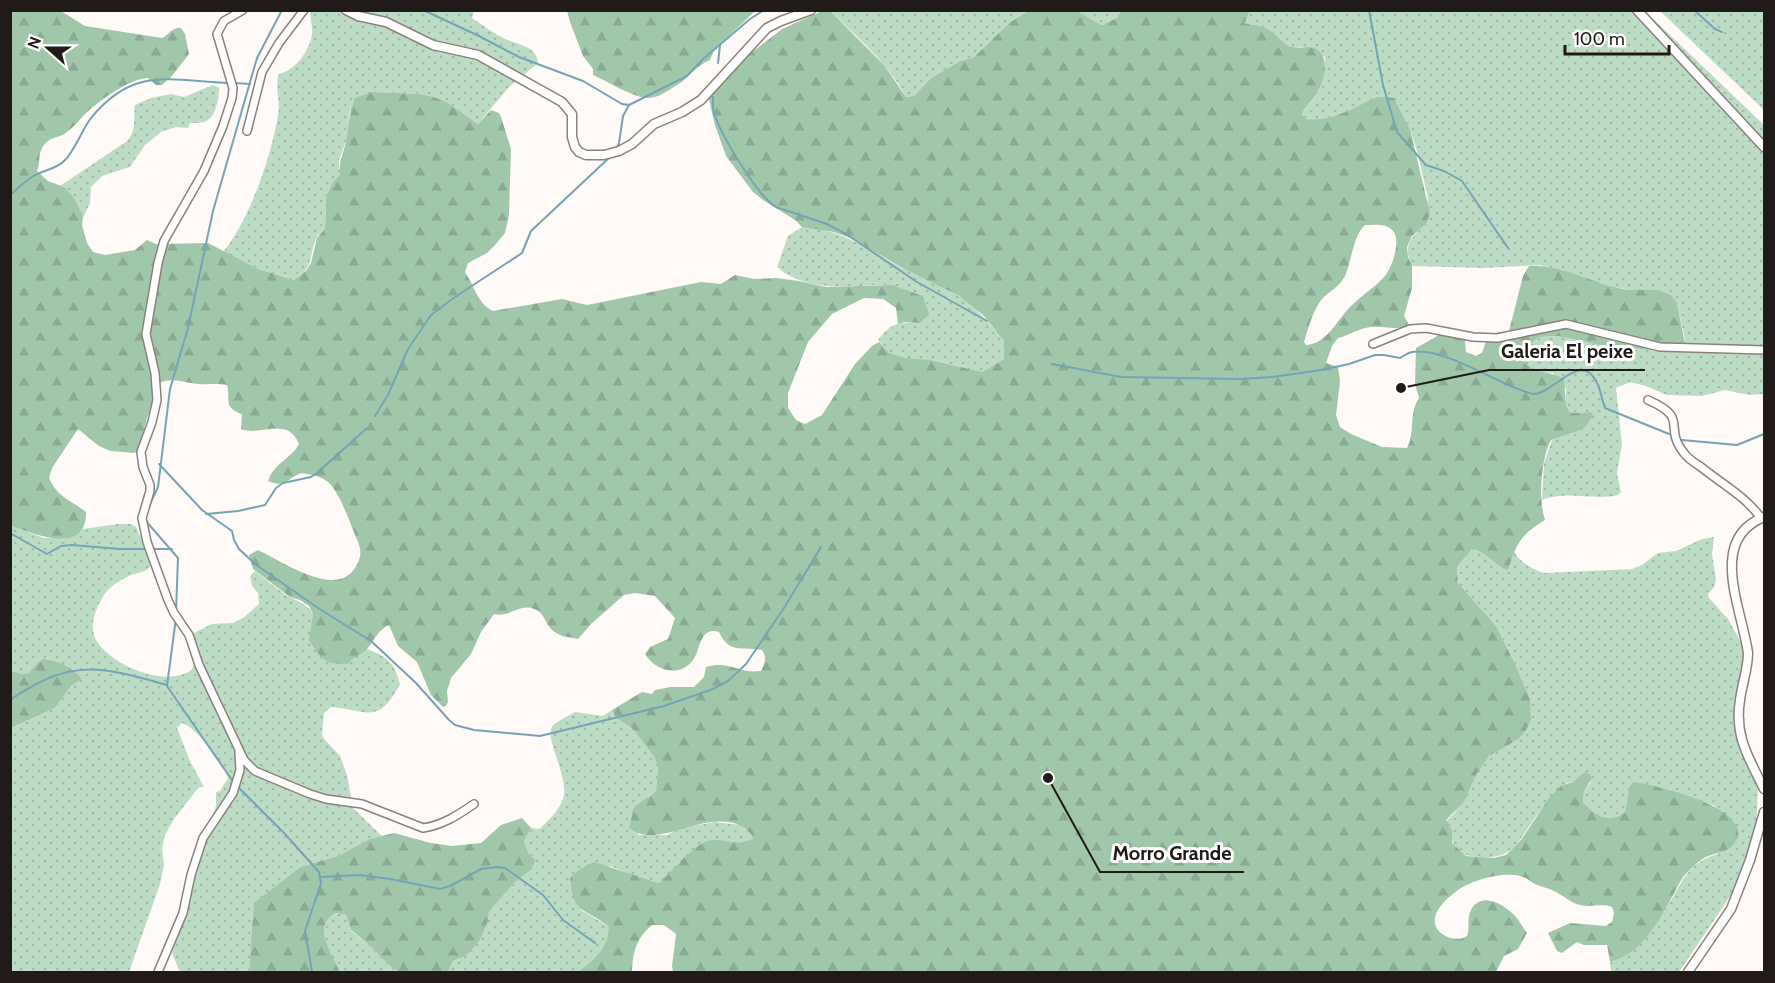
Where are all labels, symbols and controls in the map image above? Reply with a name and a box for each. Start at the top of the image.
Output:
north arrow [18,18,78,78]
scale bar [1565,18,1668,56]
text: 100 m [1574,28,1625,50]
text: N [24,34,45,51]
callout: Galeria El peixe [1489,332,1645,370]
text: Galeria El peixe [1501,339,1633,363]
callout: Morro Grande [1100,834,1244,872]
text: Morro Grande [1112,841,1232,865]

